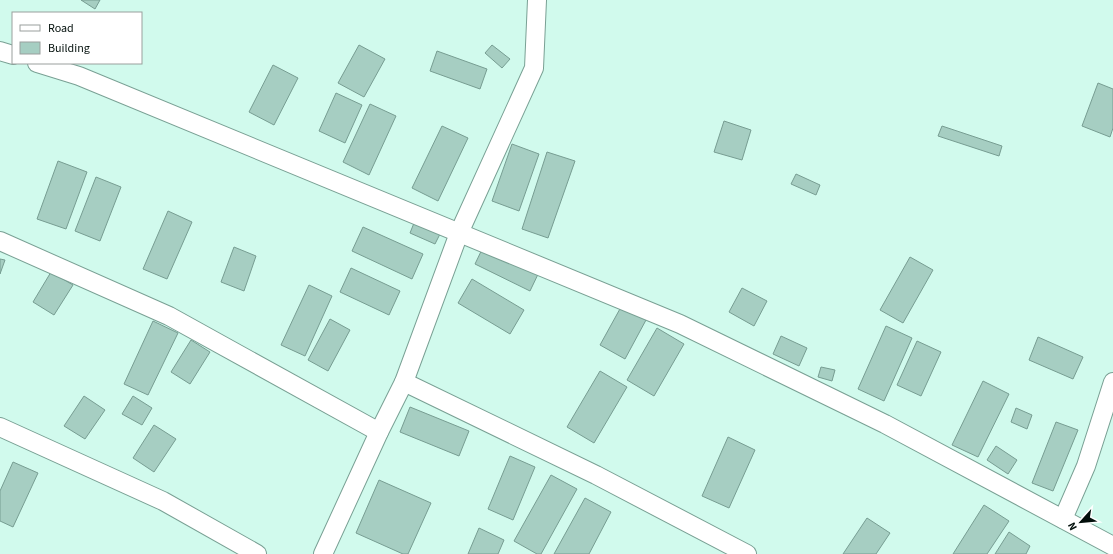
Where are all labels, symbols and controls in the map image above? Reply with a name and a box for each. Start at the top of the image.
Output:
legend [12,12,142,64]
text: Road [48,20,74,37]
text: Building [48,40,90,57]
north arrow [1061,502,1101,542]
text: N [1064,520,1081,533]

